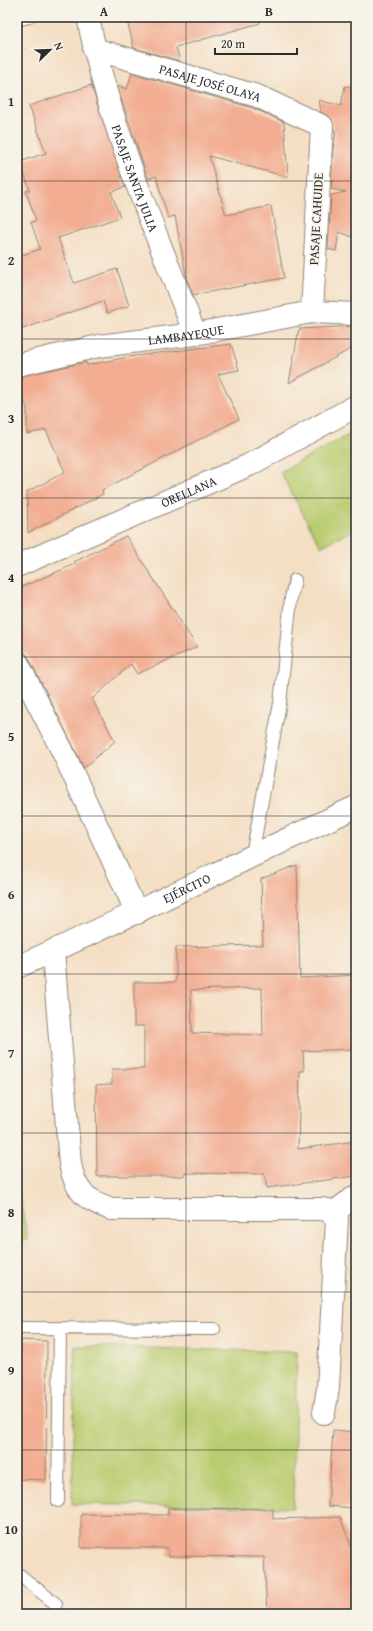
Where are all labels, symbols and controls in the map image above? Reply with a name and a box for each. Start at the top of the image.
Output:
text: A [100,2,109,21]
text: B [265,2,273,21]
north arrow [30,30,70,70]
scale bar [215,30,297,56]
text: 20 m [221,35,245,52]
text: N [50,40,68,53]
street label: PASAJE JOSÉ OLAYA [157,59,265,106]
text: 1 [8,92,14,111]
street label: PASAJE SANTA JULIA [107,122,163,235]
street label: PASAJE CAHUIDE [304,172,328,265]
text: 2 [8,251,15,270]
street label: LAMBAYEQUE [147,319,226,349]
text: 3 [8,409,14,428]
street label: ORELLANA [158,471,219,512]
text: 4 [8,568,15,587]
text: 5 [8,727,15,746]
street label: EJÉRCITO [159,868,214,908]
text: 6 [8,885,15,904]
text: 7 [8,1044,15,1063]
text: 8 [8,1203,15,1222]
text: 9 [8,1361,15,1380]
text: 10 [4,1520,18,1539]

